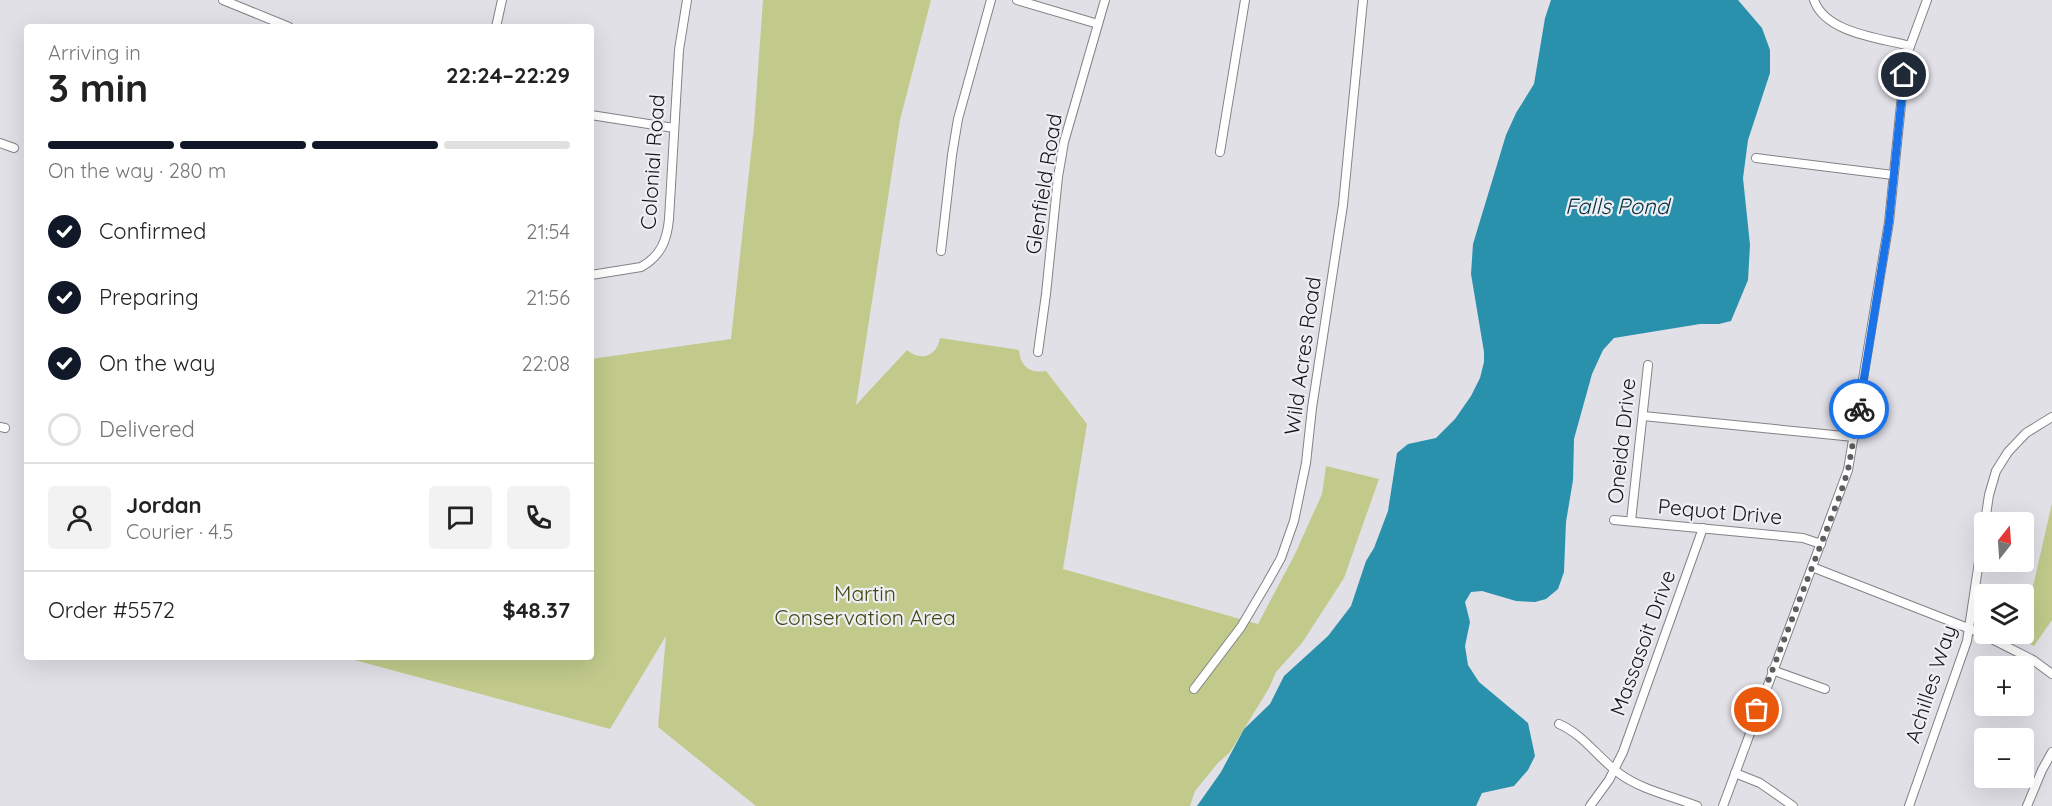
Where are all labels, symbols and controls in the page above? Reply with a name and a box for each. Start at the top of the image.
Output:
text: Arriving in [48,40,141,65]
pin [1878,49,1929,100]
icon: home [1887,58,1920,91]
text: 22:24–22:29 [446,61,570,89]
text: 3 min [48,63,148,112]
street label: Colonial Road [634,93,670,231]
street label: Glenfield Road [1019,112,1067,256]
text: On the way · 280 m [48,158,226,183]
water label: Falls Pond [1565,192,1672,220]
icon: check [48,215,81,248]
text: Confirmed [99,217,206,245]
text: 21:54 [526,219,570,244]
street label: Wild Acres Road [1278,275,1326,437]
icon: check [48,281,81,314]
text: Preparing [99,283,199,311]
text: 21:56 [526,285,570,310]
icon: check [48,347,81,380]
text: On the way [99,349,215,377]
text: 22:08 [521,351,570,376]
street label: Oneida Drive [1601,377,1641,505]
courier [1829,379,1889,439]
icon: bike [1843,393,1876,426]
text: Delivered [99,415,195,443]
button: person [48,486,111,549]
button: chat [429,486,492,549]
button: phone [507,486,570,549]
text: Jordan [126,491,202,519]
street label: Pequot Drive [1657,493,1783,529]
north arrow [1974,512,2034,572]
map controls [1974,512,2034,788]
text: Courier · 4.5 [126,519,233,544]
street label: Massasoit Drive [1604,566,1680,719]
park label: Martin Conservation Area [774,580,956,630]
button: layers [1974,584,2034,644]
text: Order #5572 [48,596,175,624]
text: $48.37 [503,596,570,624]
street label: Achilles Way [1899,621,1961,746]
button: + [1974,656,2034,716]
pin [1731,684,1782,735]
icon: bag [1740,693,1773,726]
button: − [1974,728,2034,788]

